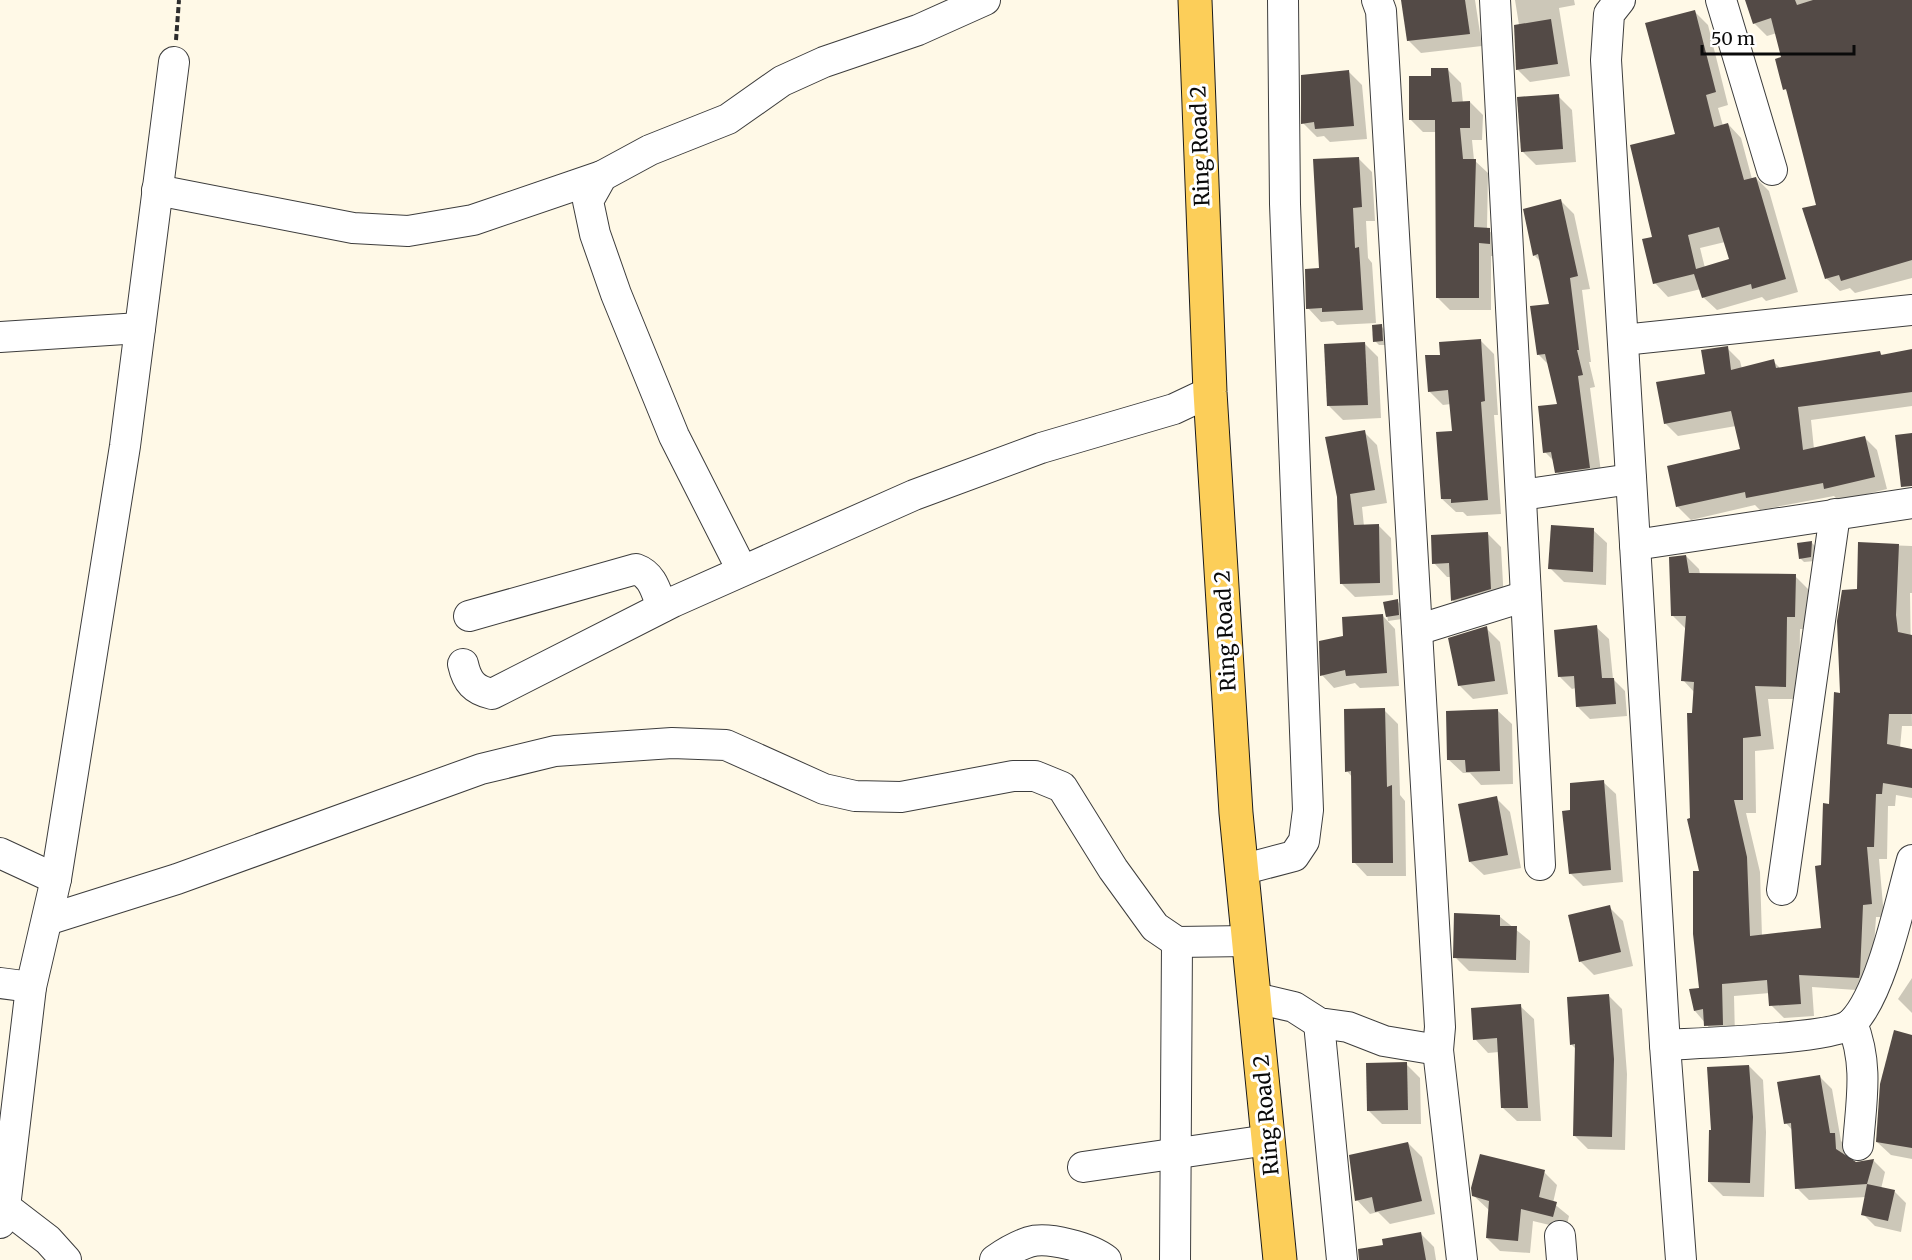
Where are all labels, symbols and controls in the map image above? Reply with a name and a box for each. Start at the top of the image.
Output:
scale bar [1702,18,1854,56]
text: 50 m [1711,27,1755,50]
street label: Ring Road 2 [1184,85,1216,207]
street label: Ring Road 2 [1208,570,1242,692]
street label: Ring Road 2 [1247,1053,1285,1177]

